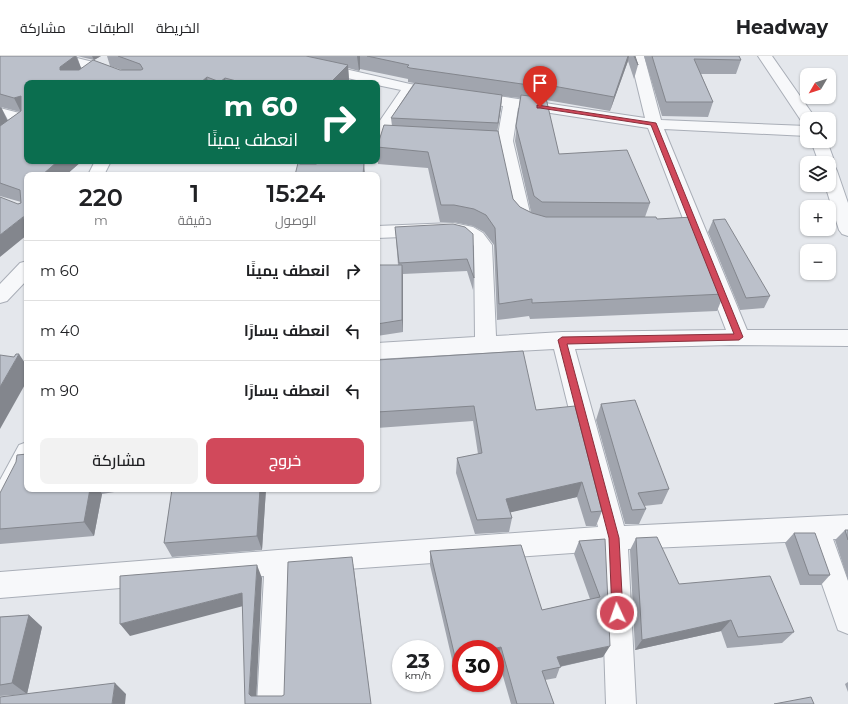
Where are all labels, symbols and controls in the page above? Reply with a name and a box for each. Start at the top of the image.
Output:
text: Headway [736,16,828,39]
text: مشاركة [20,19,66,37]
text: الطبقات [88,19,134,37]
text: الخريطة [156,19,200,37]
pin [523,66,557,107]
north arrow [800,68,836,104]
map controls [800,68,836,280]
icon: arrive [529,72,551,94]
text: 60 m [224,89,298,123]
icon: right [312,96,364,148]
button: search [800,112,836,148]
text: انعطف يمينًا [207,129,298,151]
button: layers [800,156,836,192]
text: 1 [190,179,199,208]
text: 15:24 [266,179,325,208]
text: 220 [79,183,123,212]
button: + [800,200,836,236]
text: m [94,212,108,228]
text: دقيقة [178,212,212,228]
text: الوصول [275,212,316,228]
button: − [800,244,836,280]
icon: right [342,260,364,282]
text: 60 m [40,261,79,280]
text: انعطف يمينًا [246,261,330,280]
icon: left [342,320,364,342]
text: 40 m [40,321,80,340]
text: انعطف يسارًا [244,321,330,340]
icon: left [342,380,364,402]
text: 90 m [40,381,79,400]
text: انعطف يسارًا [244,381,330,400]
button: مشاركة [40,438,198,484]
button: خروج [206,438,364,484]
position arrow [596,592,638,634]
speed limit sign: 30 [452,640,504,692]
text: 23 [406,649,430,673]
text: km/h [405,669,431,682]

